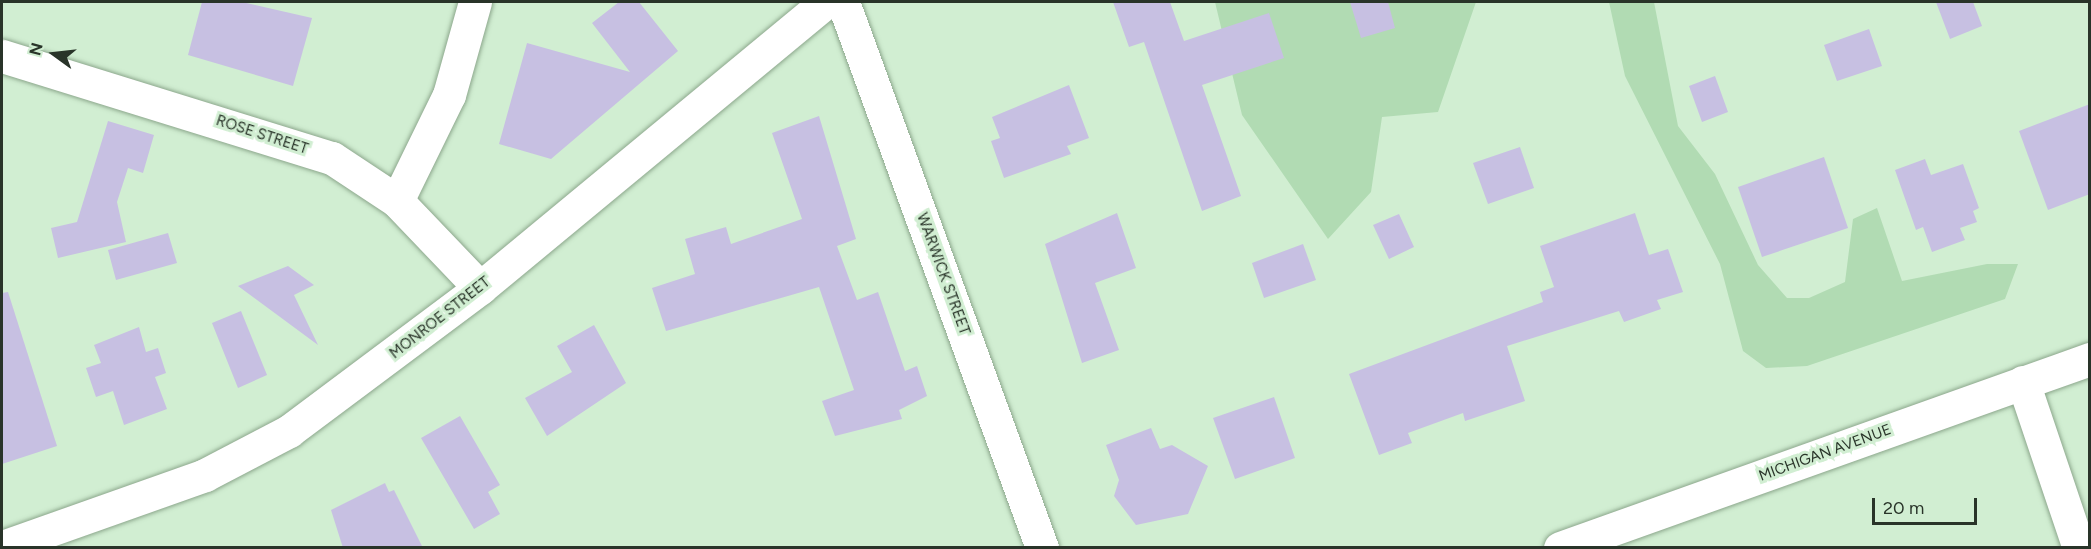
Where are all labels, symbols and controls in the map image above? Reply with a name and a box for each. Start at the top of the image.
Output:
north arrow [24,24,84,84]
text: N [25,41,47,58]
street label: ROSE STREET [214,112,310,158]
street label: WARWICK STREET [913,211,973,337]
street label: MONROE STREET [386,273,494,363]
street label: MICHIGAN AVENUE [1756,421,1894,485]
scale bar [1875,486,1980,524]
text: 20 m [1883,497,1924,519]

